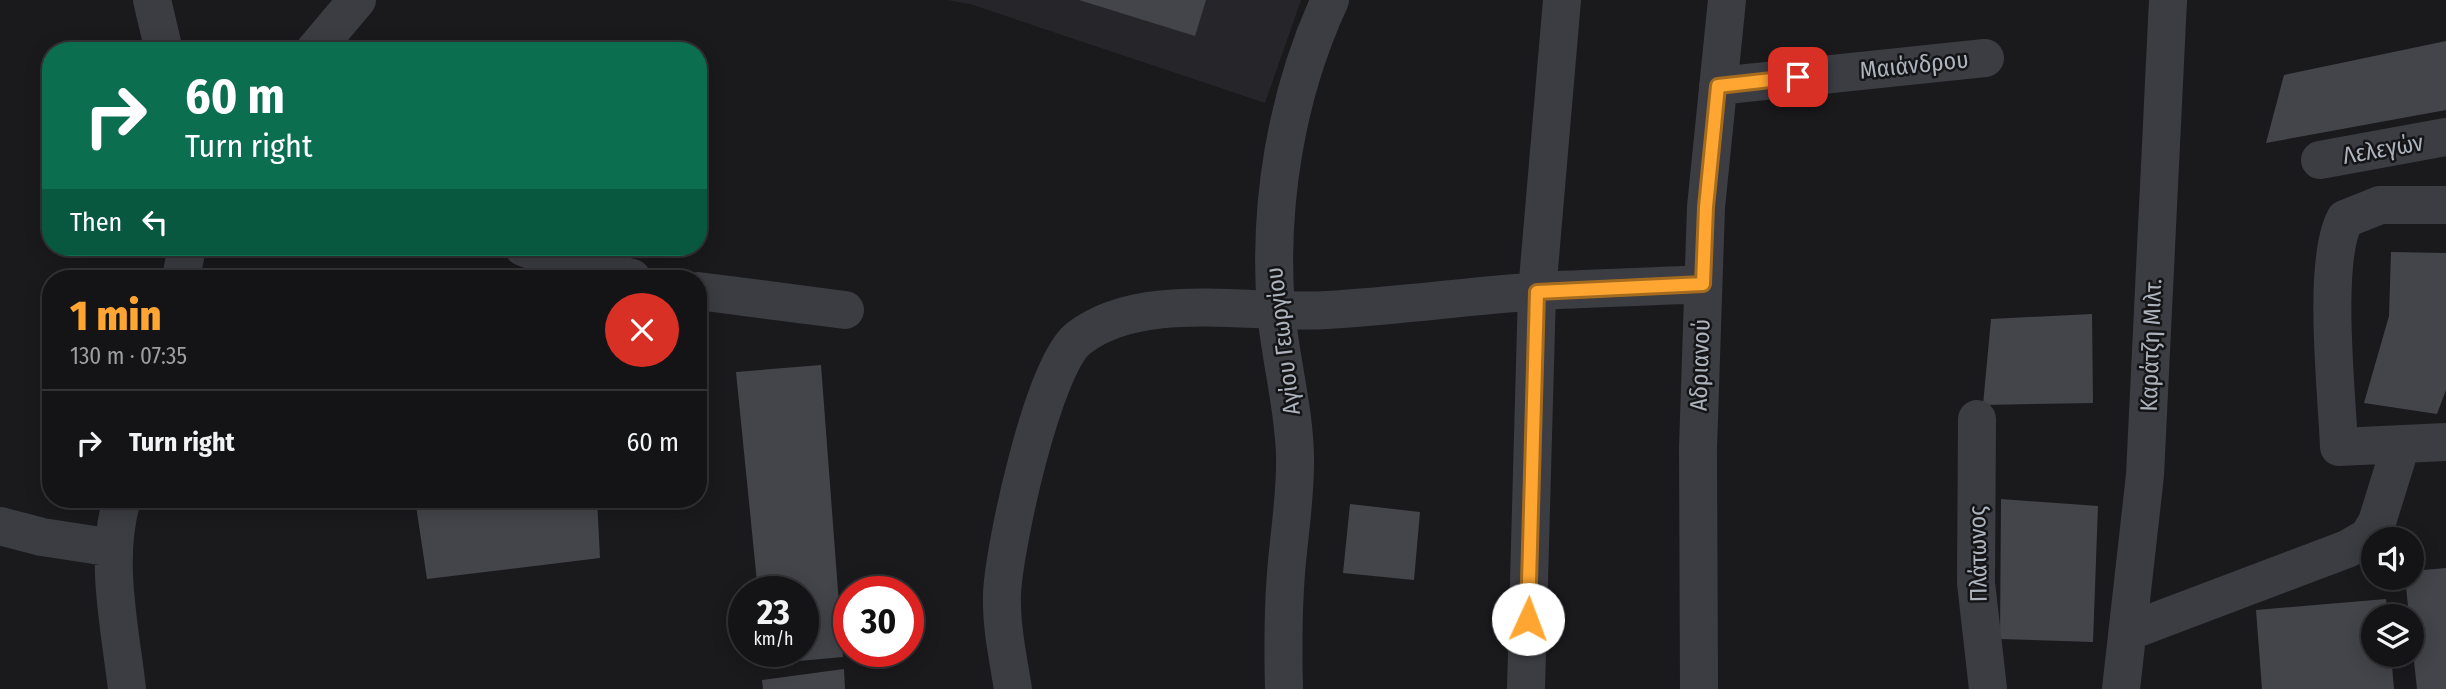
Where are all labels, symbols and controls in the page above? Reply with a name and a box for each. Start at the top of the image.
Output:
street label: Μαιάνδρου [1858,45,1970,85]
pin [1768,47,1828,107]
icon: arrive [1779,58,1817,96]
text: 60 m [185,67,285,126]
icon: right [70,70,161,161]
text: Turn right [185,127,312,165]
street label: Λελεγών [2341,128,2426,170]
icon: left [136,203,174,241]
text: Then [70,207,122,238]
street label: Αγίου Γεωργίου [1260,265,1306,417]
street label: Καράτζη Μιλτ. [2135,278,2167,412]
text: 1 min [70,291,161,341]
button: close [605,293,679,367]
street label: Αδριανού [1684,319,1716,411]
text: 130 m · 07:35 [70,342,187,370]
icon: right [70,424,108,462]
text: Turn right [129,427,235,458]
text: 60 m [626,427,679,458]
street label: Πλάτωνος [1963,506,1993,602]
map controls [2361,527,2424,667]
button: sound [2361,527,2424,590]
speed limit sign: 30 [833,576,924,667]
position arrow [1491,582,1565,656]
text: 23 [757,591,790,633]
button: layers [2361,604,2424,667]
text: km/h [753,628,794,650]

